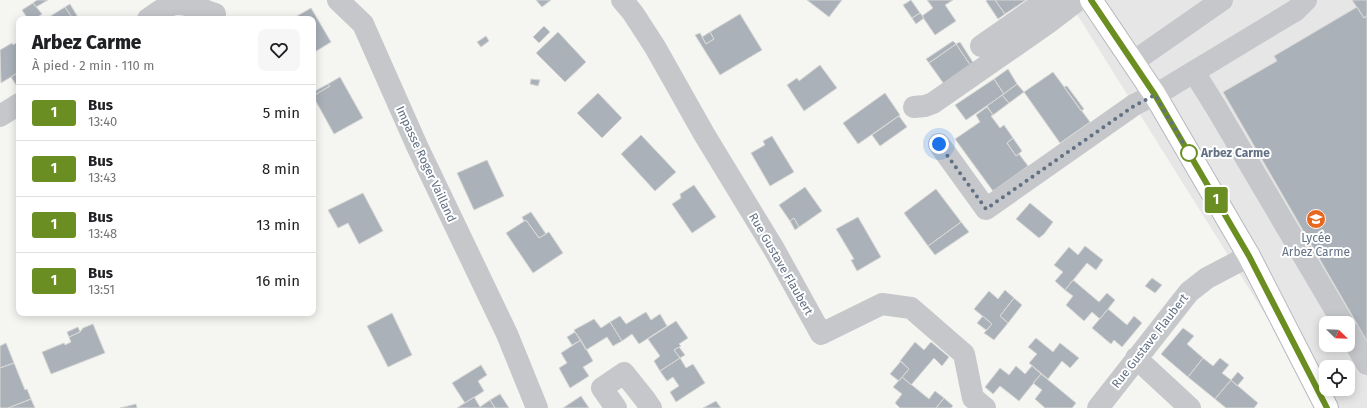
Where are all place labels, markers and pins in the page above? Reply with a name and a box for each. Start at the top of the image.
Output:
marker: Arbez Carme [1180,144,1198,162]
place label: Arbez Carme [1200,146,1270,160]
school or university icon: Lycée Arbez Carme [1305,208,1327,230]
place label: Lycée Arbez Carme [1282,231,1350,259]

